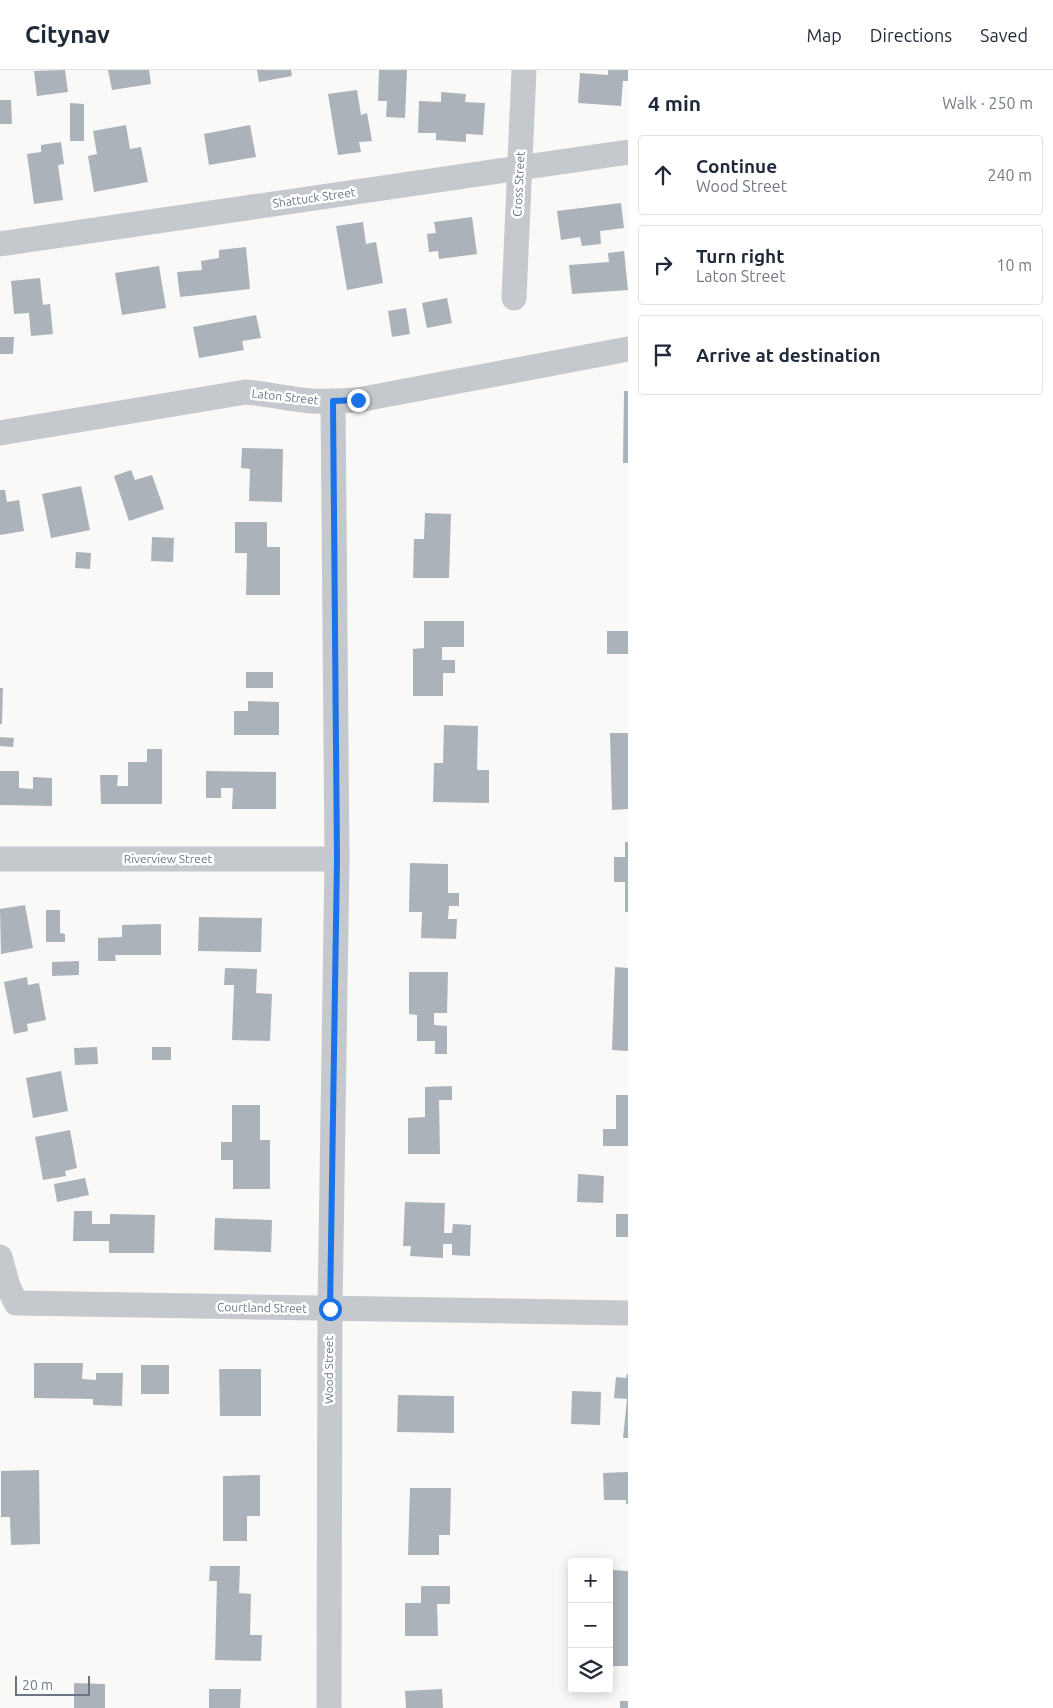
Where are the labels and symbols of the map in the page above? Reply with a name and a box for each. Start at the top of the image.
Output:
street label: Cross Street [510,151,527,217]
street label: Shattuck Street [272,185,356,210]
street label: Laton Street [251,387,319,407]
route end [347,389,370,412]
street label: Riverview Street [124,852,213,865]
route start [319,1298,342,1321]
street label: Courtland Street [217,1300,307,1315]
street label: Wood Street [322,1336,335,1404]
scale bar [15,1673,90,1696]

